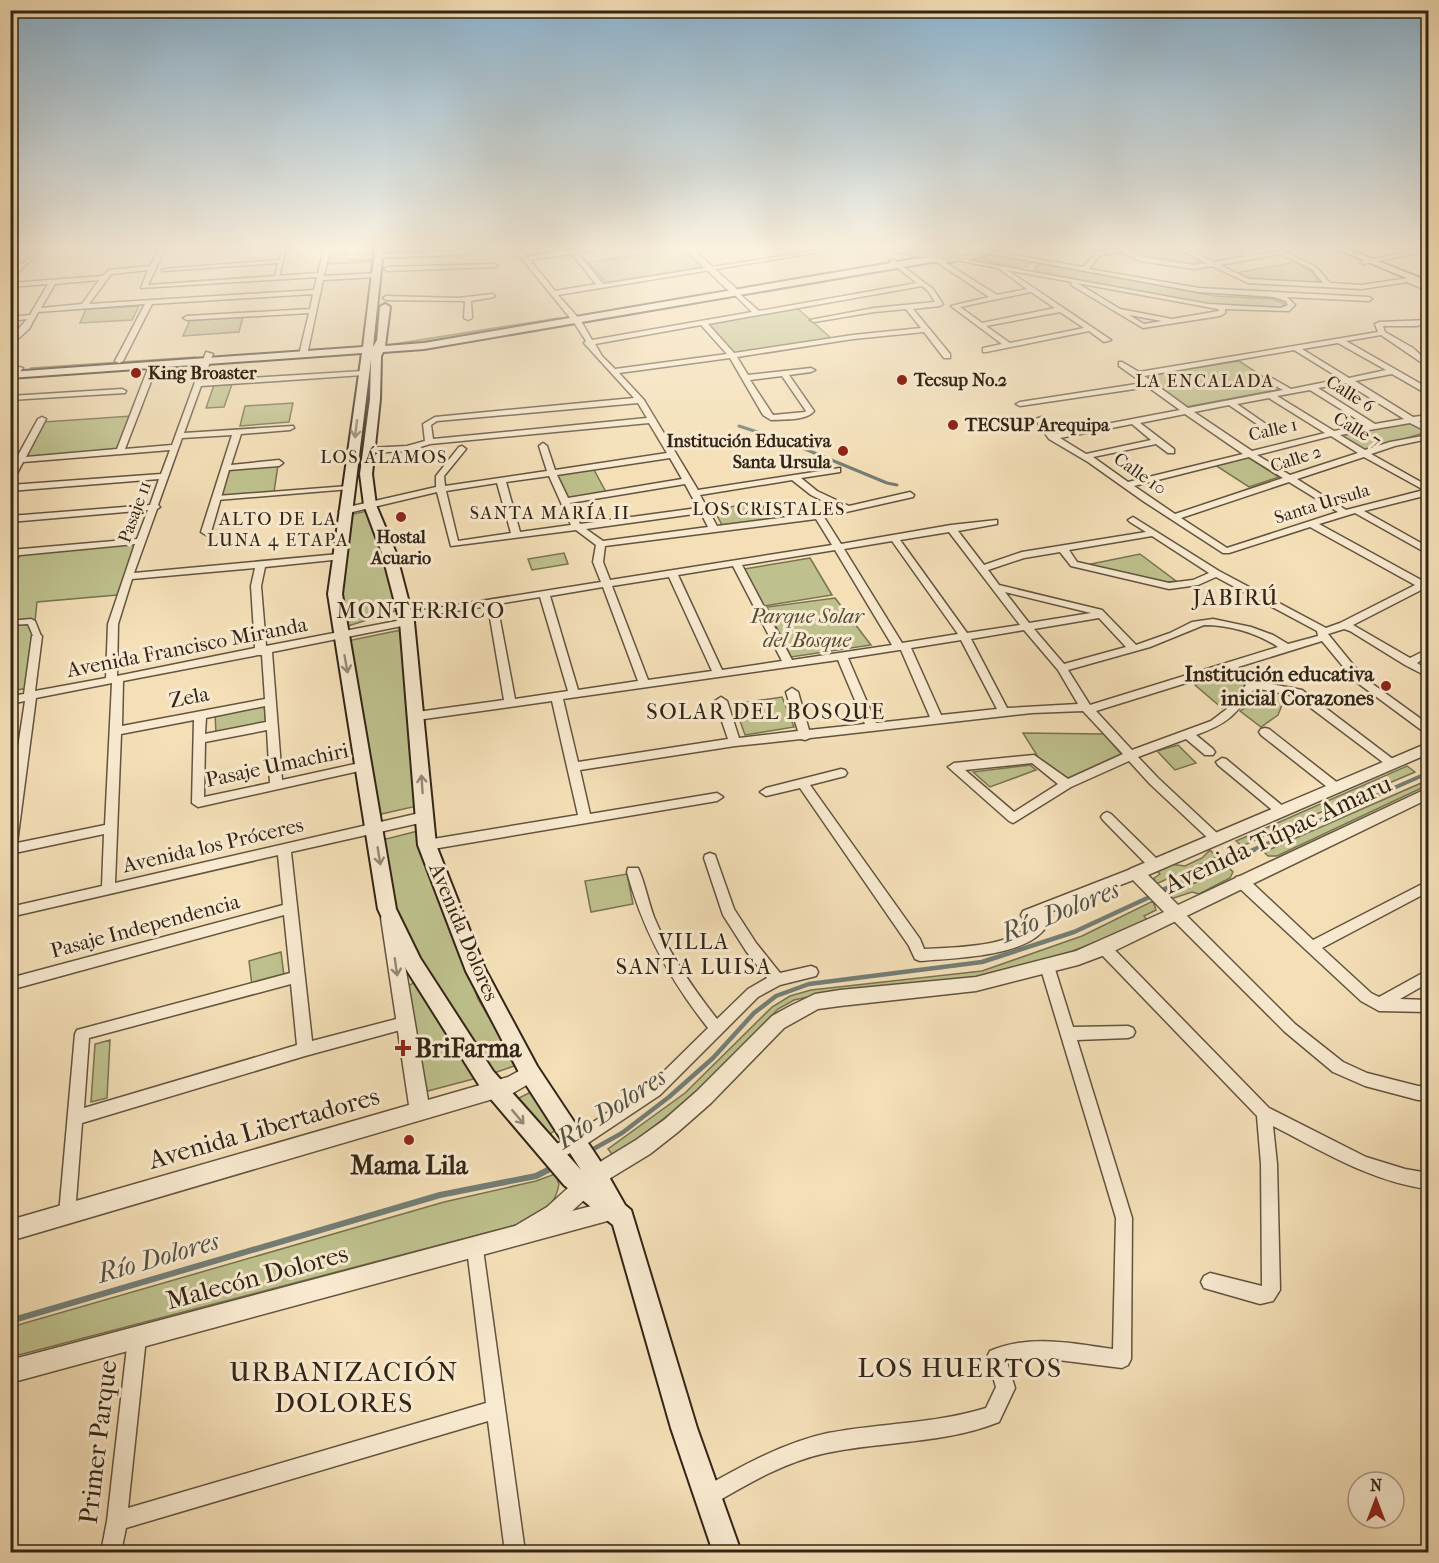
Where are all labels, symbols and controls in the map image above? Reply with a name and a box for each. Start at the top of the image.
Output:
place label: King Broaster [148,363,257,384]
marker: King Broaster [129,366,143,380]
place label: Tecsup No.2 [913,370,1007,391]
district label: LA ENCALADA [1135,371,1275,392]
street label: Calle 6 [1322,371,1378,417]
marker: Tecsup No.2 [895,373,909,387]
street label: Calle 7 [1329,408,1385,452]
street label: Calle 1 [1247,414,1299,446]
place label: TECSUP Arequipa [964,415,1110,436]
one-way arrow [350,418,361,438]
marker: TECSUP Arequipa [946,418,960,432]
place label: Institución Educativa Santa Ursula [667,431,832,473]
street label: Calle 2 [1268,441,1324,477]
marker: Institución Educativa Santa Ursula [836,444,850,458]
district label: LOS ÁLAMOS [320,446,448,468]
street label: Calle 10 [1110,448,1170,500]
street label: Pasaje 11 [114,478,156,546]
street label: Santa Ursula [1272,479,1373,528]
district label: LOS CRISTALES [692,499,846,520]
district label: SANTA MARÍA II [470,502,630,524]
district label: ALTO DE LA LUNA 4 ETAPA [207,509,349,551]
marker: Hostal Acuario [394,510,408,524]
place label: Hostal Acuario [370,527,431,569]
district label: JABIRÚ [1191,584,1279,611]
district label: MONTERRICO [336,598,506,624]
park label: Parque Solar del Bosque [749,604,865,652]
street label: Avenida Francisco Miranda [64,612,310,682]
one-way arrow [341,653,352,673]
place label: Institución educativa inicial Corazones [1185,662,1375,710]
marker: Institución educativa inicial Corazones [1379,679,1393,693]
street label: Zela [167,681,211,713]
district label: SOLAR DEL BOSQUE [646,699,886,725]
street label: Pasaje Umachiri [203,738,351,792]
street label: Avenida Túpac Amaru [1159,768,1397,901]
one-way arrow [416,775,427,795]
street label: Avenida los Próceres [119,812,306,878]
one-way arrow [373,846,384,865]
street label: Avenida Dolores [424,859,504,1005]
water label: Río Dolores [994,873,1124,950]
street label: Pasaje Independencia [48,889,243,963]
district label: VILLA SANTA LUISA [616,929,772,980]
one-way arrow [390,956,401,976]
place label: BriFarma [415,1033,522,1064]
marker: BriFarma [396,1041,410,1055]
water label: Río Dolores [548,1060,673,1156]
street label: Avenida Libertadores [144,1080,383,1176]
one-way arrow [511,1109,525,1124]
marker: Mama Lila [402,1133,416,1147]
place label: Mama Lila [350,1150,469,1181]
water label: Río Dolores [92,1224,223,1290]
street label: Malecón Dolores [163,1238,351,1316]
district label: LOS HUERTOS [858,1352,1062,1384]
district label: URBANIZACIÓN DOLORES [229,1356,459,1419]
street label: Primer Parque [73,1358,123,1526]
north arrow [1346,1470,1406,1530]
text: N [1370,1476,1383,1495]

